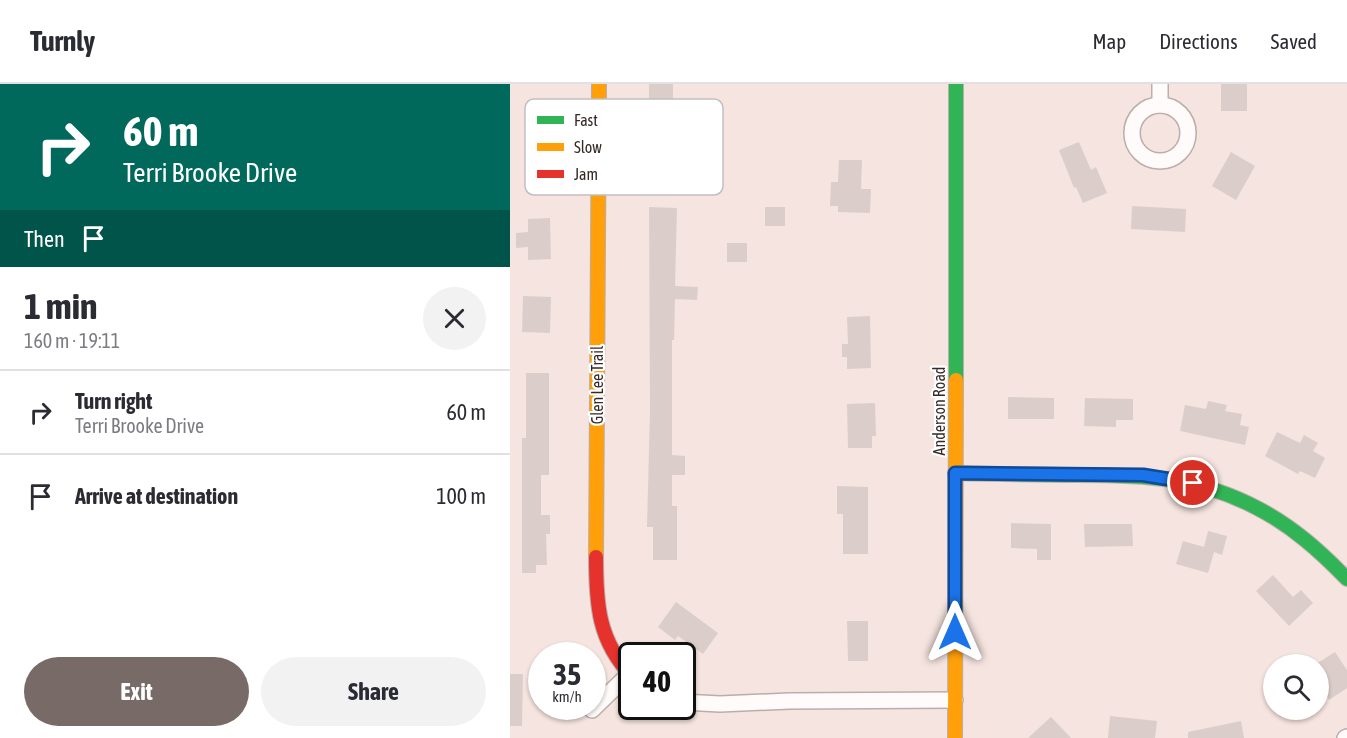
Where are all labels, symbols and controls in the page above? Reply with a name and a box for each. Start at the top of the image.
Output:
text: Turnly [30,25,95,57]
text: Map [1092,29,1126,53]
text: Directions [1159,29,1238,53]
text: Saved [1271,29,1317,53]
legend [525,99,723,195]
text: 60 m [123,107,198,155]
icon: right [24,108,102,186]
text: Fast [574,111,598,129]
text: Slow [574,138,602,156]
text: Terri Brooke Drive [123,157,297,188]
text: Jam [574,165,598,183]
icon: arrive [77,222,110,255]
text: Then [24,226,65,252]
text: 1 min [24,285,98,327]
button: close [423,287,486,350]
text: 160 m · 19:11 [24,329,120,352]
street label: Glen Lee Trail [588,345,606,424]
street label: Anderson Road [930,367,948,455]
text: Turn right [75,388,152,414]
icon: right [24,396,57,429]
text: 60 m [446,399,486,425]
text: Terri Brooke Drive [75,414,204,437]
pin [1167,457,1218,508]
icon: arrive [1176,466,1209,499]
icon: arrive [24,480,57,513]
text: Arrive at destination [75,483,238,509]
text: 100 m [436,483,486,509]
position arrow [923,600,987,664]
speed limit sign: 40 [618,642,696,720]
map controls [1263,654,1329,720]
button: search [1263,654,1329,720]
button: Exit [24,657,249,726]
button: Share [261,657,486,726]
text: 35 [553,657,581,691]
text: km/h [552,688,582,705]

